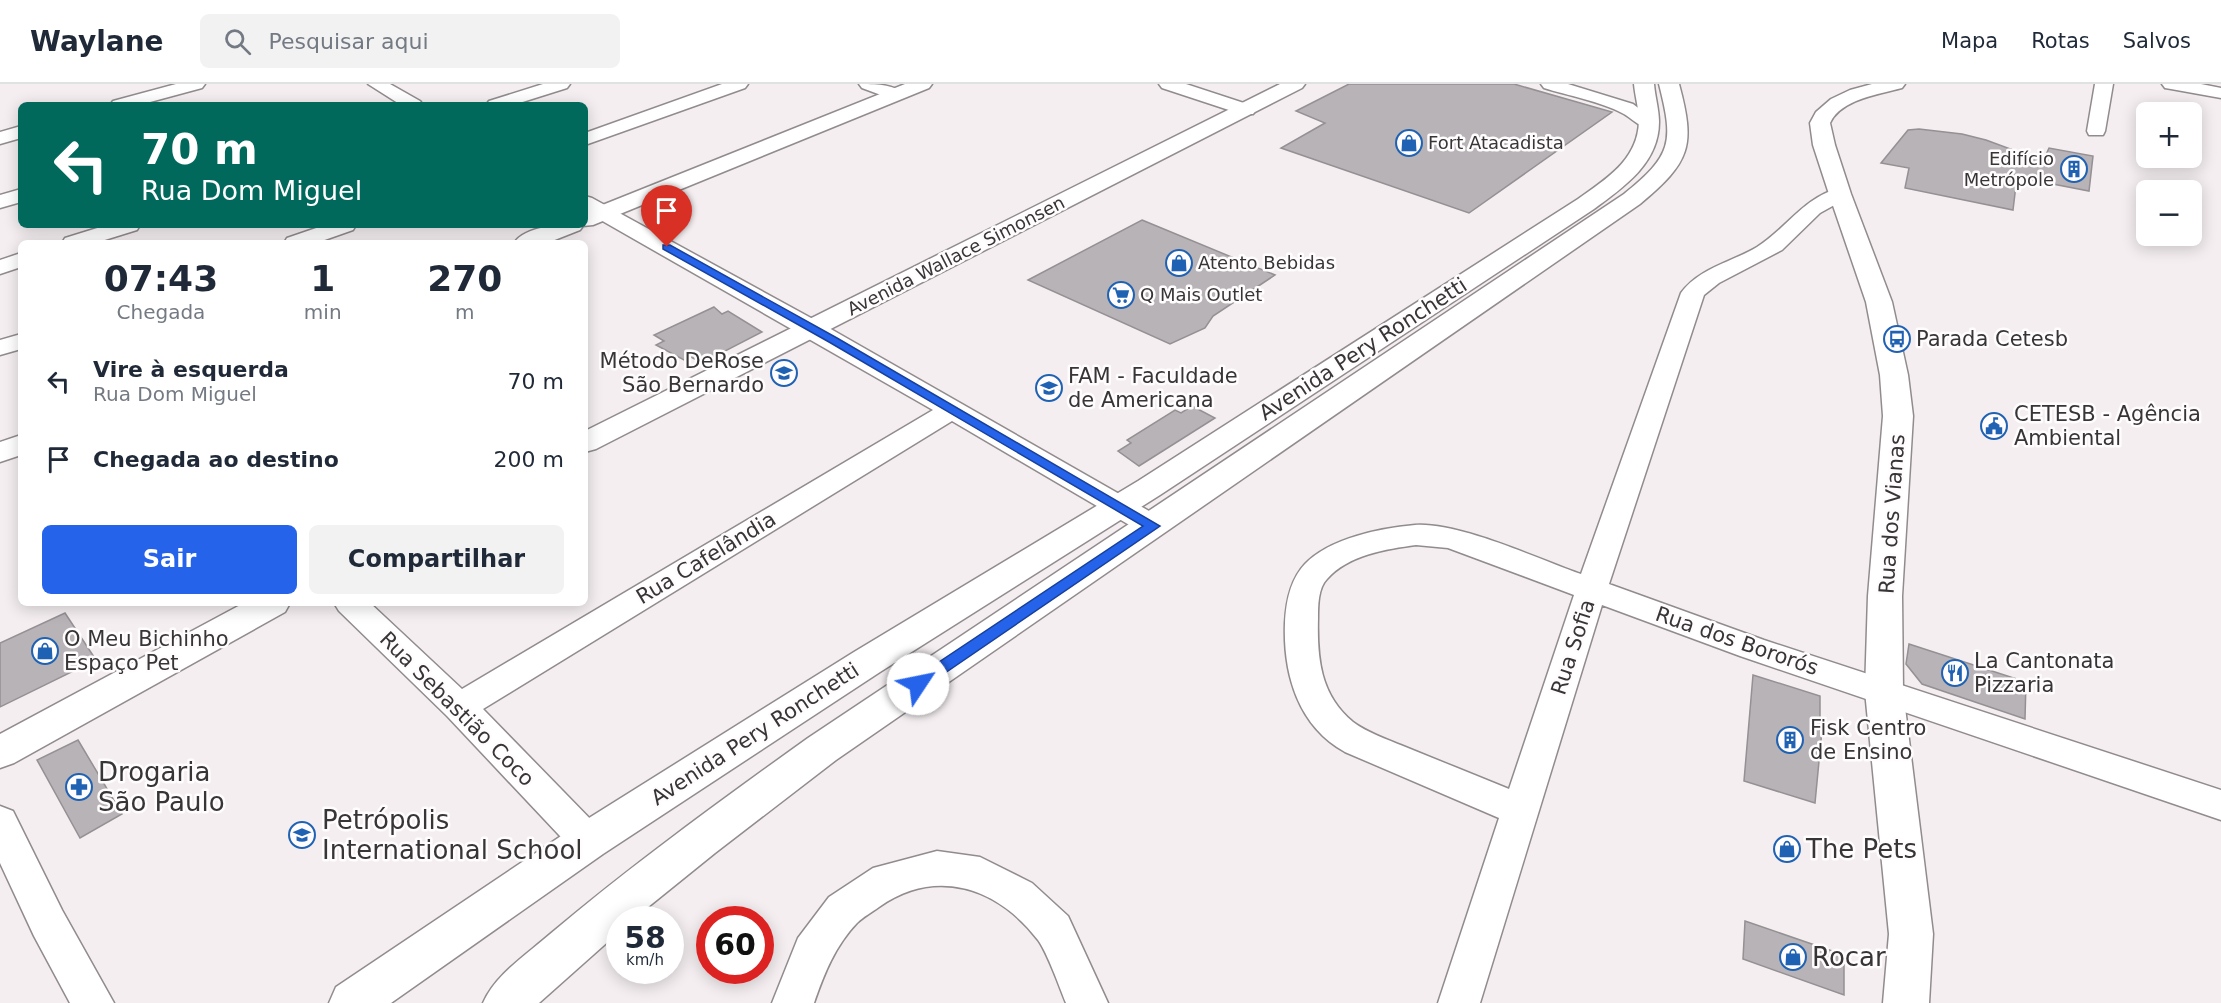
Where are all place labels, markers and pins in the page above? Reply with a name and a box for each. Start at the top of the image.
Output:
shop icon: Fort Atacadista [1394,128,1424,158]
place label: Fort Atacadista [1428,132,1564,153]
place label: Edifício Metrópole [1964,148,2054,190]
building icon: Edifício Metrópole [2059,154,2089,184]
pin [641,185,692,247]
shop icon: Atento Bebidas [1164,248,1194,278]
place label: Atento Bebidas [1198,252,1335,273]
supermarket icon: Q Mais Outlet [1106,280,1136,310]
place label: Q Mais Outlet [1140,284,1262,305]
bus stop icon: Parada Cetesb [1882,324,1912,354]
place label: Parada Cetesb [1916,327,2068,351]
place label: Método DeRose São Bernardo [600,349,764,397]
school or university icon: Método DeRose São Bernardo [769,358,799,388]
place label: FAM - Faculdade de Americana [1068,364,1238,412]
school or university icon: FAM - Faculdade de Americana [1034,373,1064,403]
place label: CETESB - Agência Ambiental [2014,402,2201,450]
public building icon: CETESB - Agência Ambiental [1979,411,2009,441]
place label: O Meu Bichinho Espaço Pet [64,627,229,675]
shop icon: O Meu Bichinho Espaço Pet [30,636,60,666]
place label: La Cantonata Pizzaria [1974,649,2114,697]
restaurant icon: La Cantonata Pizzaria [1940,658,1970,688]
place label: Fisk Centro de Ensino [1810,716,1926,764]
building icon: Fisk Centro de Ensino [1775,725,1805,755]
place label: Drogaria São Paulo [98,757,225,817]
pharmacy icon: Drogaria São Paulo [64,772,94,802]
place label: Petrópolis International School [322,805,583,865]
school or university icon: Petrópolis International School [287,820,317,850]
shop icon: The Pets [1772,834,1802,864]
place label: The Pets [1805,834,1917,864]
shop icon: Rocar [1778,942,1808,972]
place label: Rocar [1812,942,1886,972]

